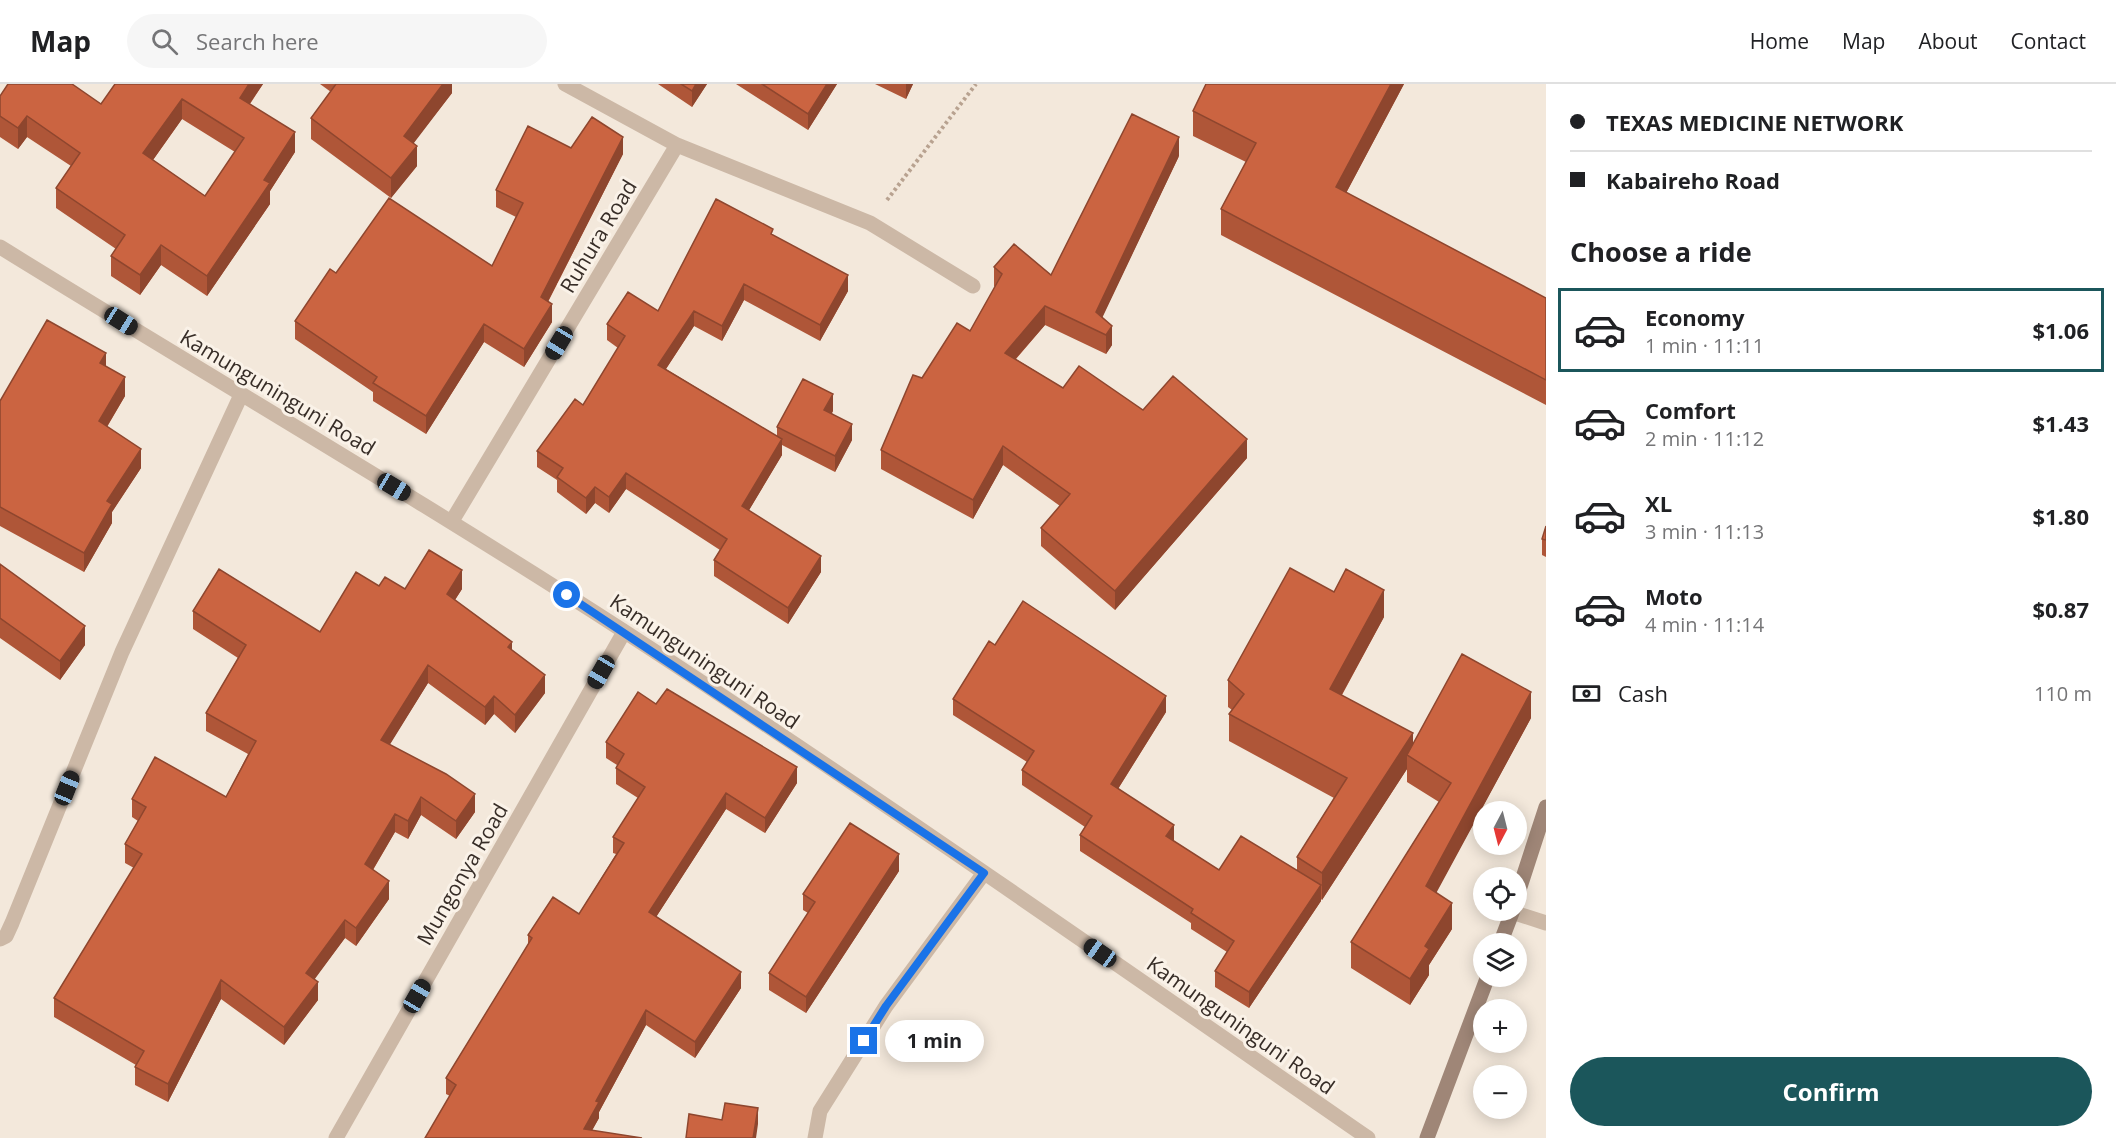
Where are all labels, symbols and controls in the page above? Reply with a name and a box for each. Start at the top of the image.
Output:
search box [127,14,547,68]
text: Map [30,22,91,60]
icon: search [148,25,181,58]
text: Search here [196,26,319,56]
text: Home [1750,27,1809,55]
text: Map [1842,27,1885,55]
text: About [1918,27,1978,55]
text: Contact [2011,27,2086,55]
text: TEXAS MEDICINE NETWORK [1606,107,1903,137]
text: Kabaireho Road [1606,165,1780,195]
street label: Ruhura Road [553,174,643,298]
text: Choose a ride [1570,233,1752,270]
text: Economy [1645,302,1744,332]
icon: car [1573,303,1627,357]
car [101,304,141,338]
text: $1.06 [2032,315,2089,345]
street label: Kamunguninguni Road [175,323,381,461]
car [542,323,576,363]
text: 1 min · 11:11 [1645,332,1764,359]
text: Comfort [1645,395,1736,425]
icon: car [1573,396,1627,450]
text: $1.43 [2032,408,2089,438]
text: 2 min · 11:12 [1645,425,1764,452]
car [374,470,414,504]
text: XL [1645,488,1672,518]
icon: car [1573,489,1627,543]
text: $1.80 [2032,501,2089,531]
text: 3 min · 11:13 [1645,518,1764,545]
route start [553,581,580,608]
text: Moto [1645,581,1703,611]
icon: car [1573,582,1627,636]
street label: Kamunguninguni Road [605,587,805,735]
text: $0.87 [2032,594,2089,624]
text: 4 min · 11:14 [1645,611,1764,638]
car [584,652,618,692]
icon: cash [1570,677,1603,710]
text: Cash [1618,678,1668,708]
text: 110 m [2034,680,2092,707]
car [52,768,82,808]
street label: Mungonya Road [410,798,514,950]
north arrow [1473,801,1527,855]
map controls [1473,801,1527,1119]
button: locate [1473,867,1527,921]
button: layers [1473,933,1527,987]
car [1080,935,1120,971]
street label: Kamunguninguni Road [1142,950,1340,1100]
car [400,976,434,1016]
button: + [1473,999,1527,1053]
callout: 1 min [885,1020,984,1062]
route end [850,1027,877,1054]
text: 1 min [907,1027,962,1054]
button: Confirm [1570,1057,2092,1126]
button: − [1473,1065,1527,1119]

